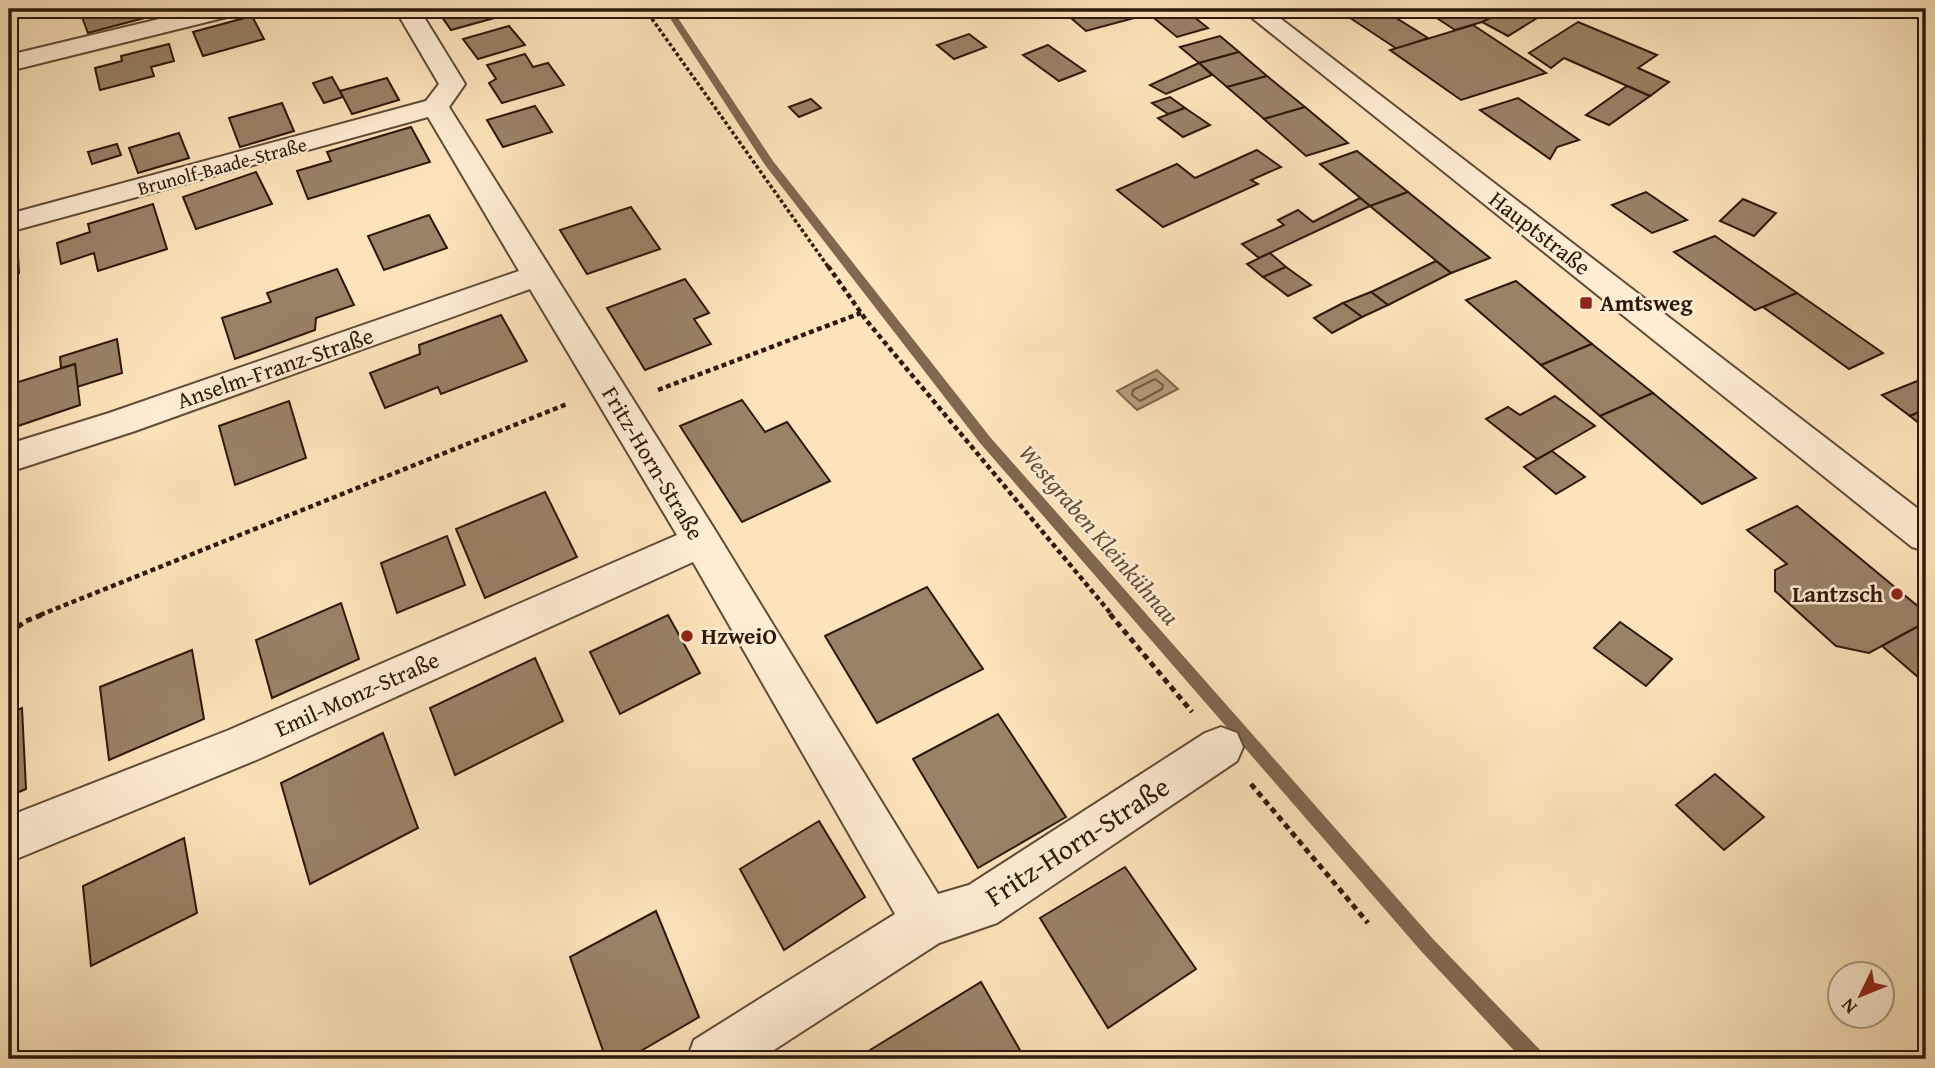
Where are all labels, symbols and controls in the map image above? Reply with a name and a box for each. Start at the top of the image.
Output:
street label: Brunolf-Baade-Straße [134,130,310,202]
street label: Hauptstraße [1483,182,1598,283]
place label: Amtsweg [1600,286,1693,319]
marker: Amtsweg [1578,295,1594,311]
street label: Anselm-Franz-Straße [172,318,378,417]
street label: Fritz-Horn-Straße [594,380,712,546]
water label: Westgraben Kleinkühnau [1011,436,1188,633]
place label: Lantzsch [1792,577,1883,610]
marker: Lantzsch [1889,586,1905,602]
place label: HzweiO [701,619,777,652]
marker: HzweiO [679,628,695,644]
street label: Emil-Monz-Straße [269,643,444,745]
street label: Fritz-Horn-Straße [977,766,1177,916]
north arrow [1826,960,1896,1030]
text: N [1834,992,1863,1021]

